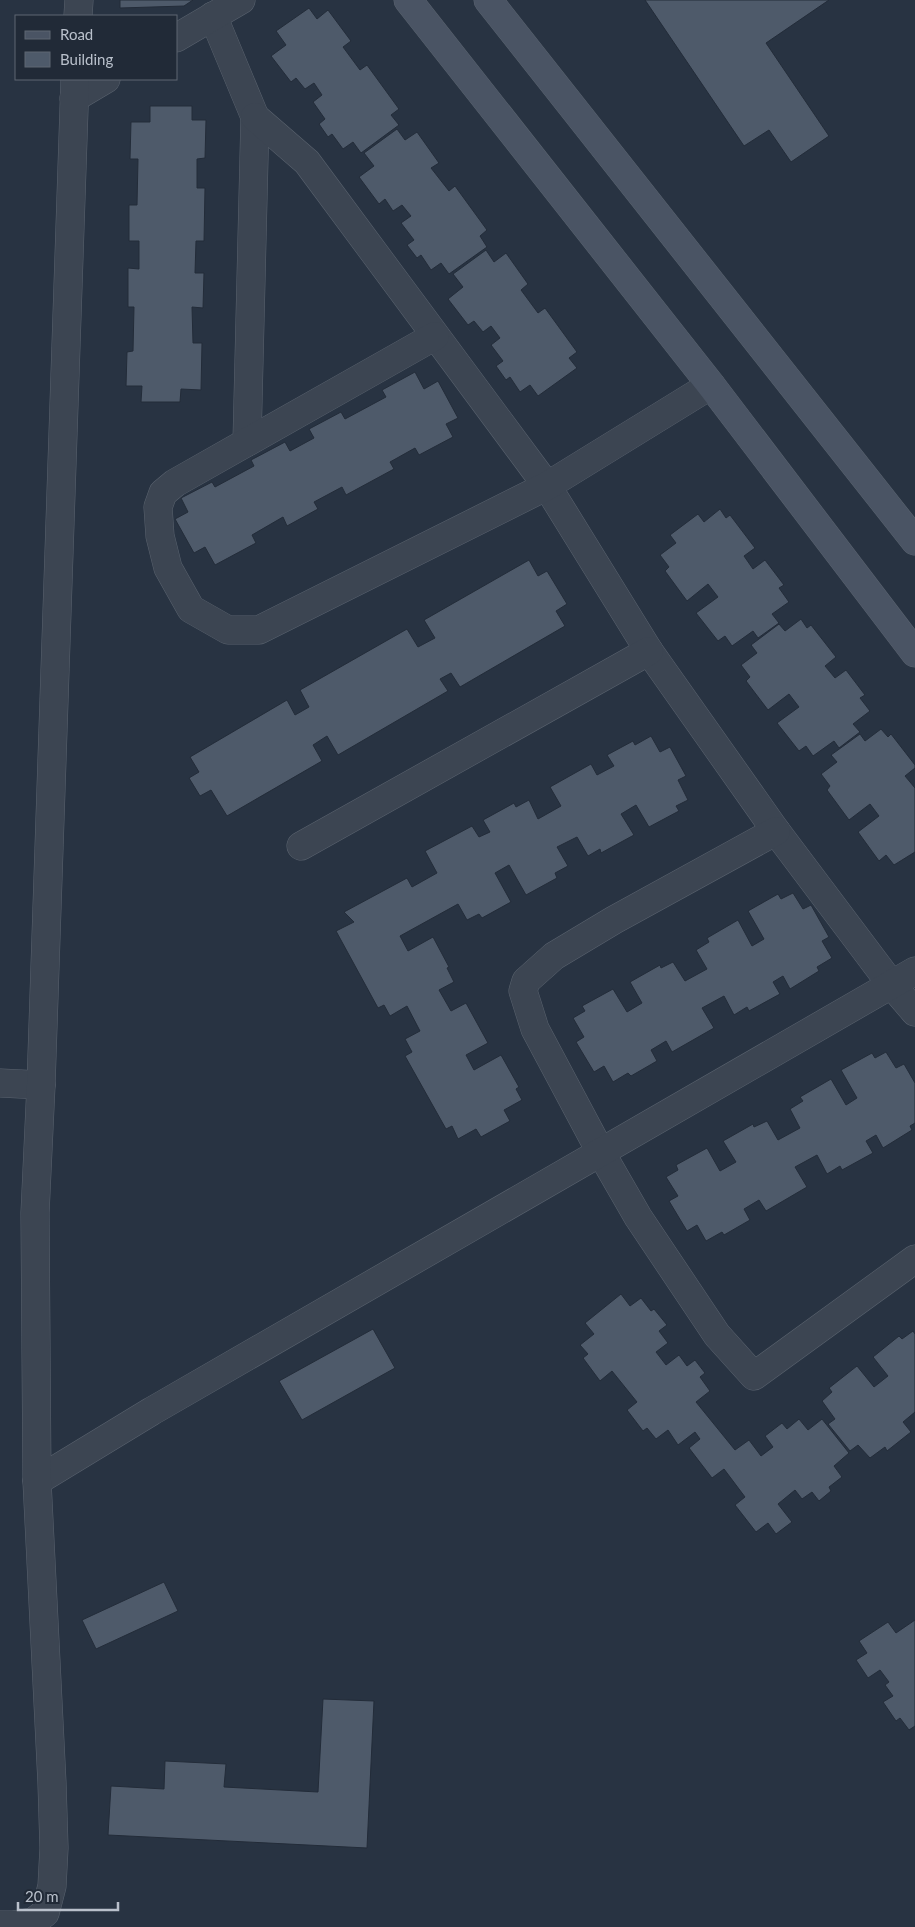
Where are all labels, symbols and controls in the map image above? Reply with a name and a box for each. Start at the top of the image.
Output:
legend [15,15,178,80]
text: Road [60,25,93,43]
text: Building [60,50,113,68]
scale bar [18,1880,118,1912]
text: 20 m [25,1887,59,1905]

